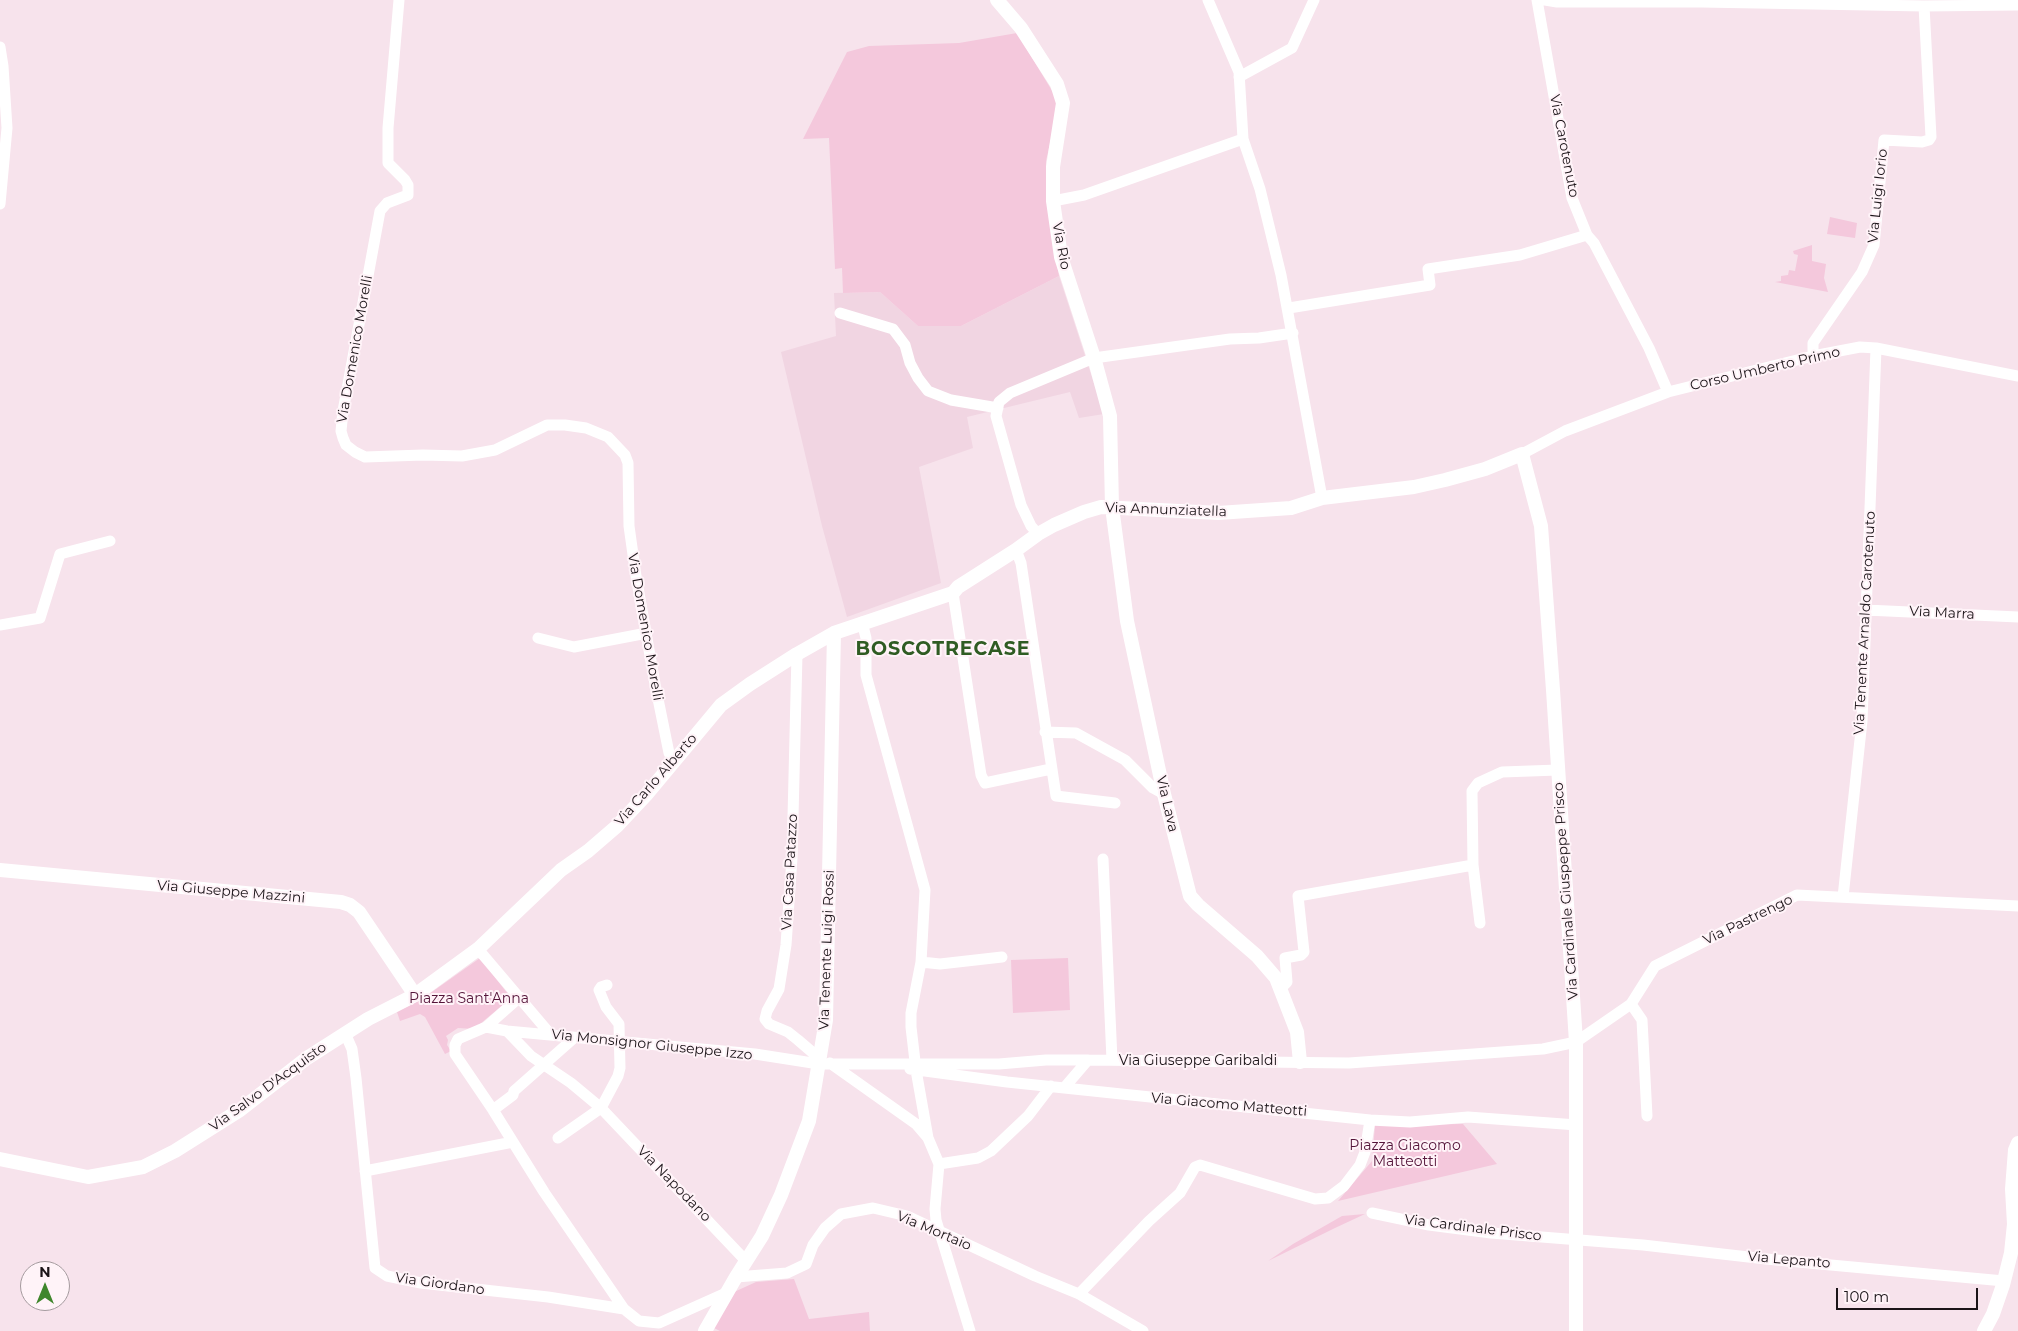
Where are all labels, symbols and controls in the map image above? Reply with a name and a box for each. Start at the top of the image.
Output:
street label: Via Carotenuto [1546,93,1582,199]
street label: Via Luigi Iorio [1865,148,1891,244]
street label: Via Rio [1048,221,1074,271]
street label: Via Domenico Morelli [334,274,376,424]
street label: Corso Umberto Primo [1688,344,1842,394]
street label: Via Annunziatella [1105,499,1227,521]
street label: Via Tenente Arnaldo Carotenuto [1851,511,1879,735]
street label: Via Domenico Morelli [624,552,666,702]
street label: Via Marra [1909,603,1975,623]
district label: BOSCOTRECASE [854,638,1032,660]
street label: Via Carlo Alberto [611,730,701,830]
street label: Via Lava [1152,774,1182,834]
street label: Via Cardinale Giuspeppe Prisco [1550,782,1582,1000]
street label: Via Casa Patazzo [779,813,801,931]
street label: Via Tenente Luigi Rossi [816,869,838,1031]
street label: Via Giuseppe Mazzini [156,877,306,907]
street label: Via Pastrengo [1700,891,1796,949]
park label: Piazza Sant'Anna [409,991,529,1007]
street label: Via Monsignor Giuseppe Izzo [551,1026,753,1064]
street label: Via Salvo D'Acquisto [206,1039,330,1135]
street label: Via Giuseppe Garibaldi [1119,1053,1277,1069]
street label: Via Giacomo Matteotti [1150,1090,1308,1120]
park label: Piazza Giacomo Matteotti [1349,1138,1461,1170]
street label: Via Napodano [634,1143,714,1225]
street label: Via Mortaio [894,1208,974,1254]
street label: Via Cardinale Prisco [1404,1211,1542,1245]
street label: Via Lepanto [1747,1248,1831,1272]
north arrow [20,1261,70,1311]
text: N [39,1263,51,1281]
street label: Via Giordano [394,1269,486,1299]
scale bar [1838,1278,1980,1310]
text: 100 m [1844,1287,1889,1306]

